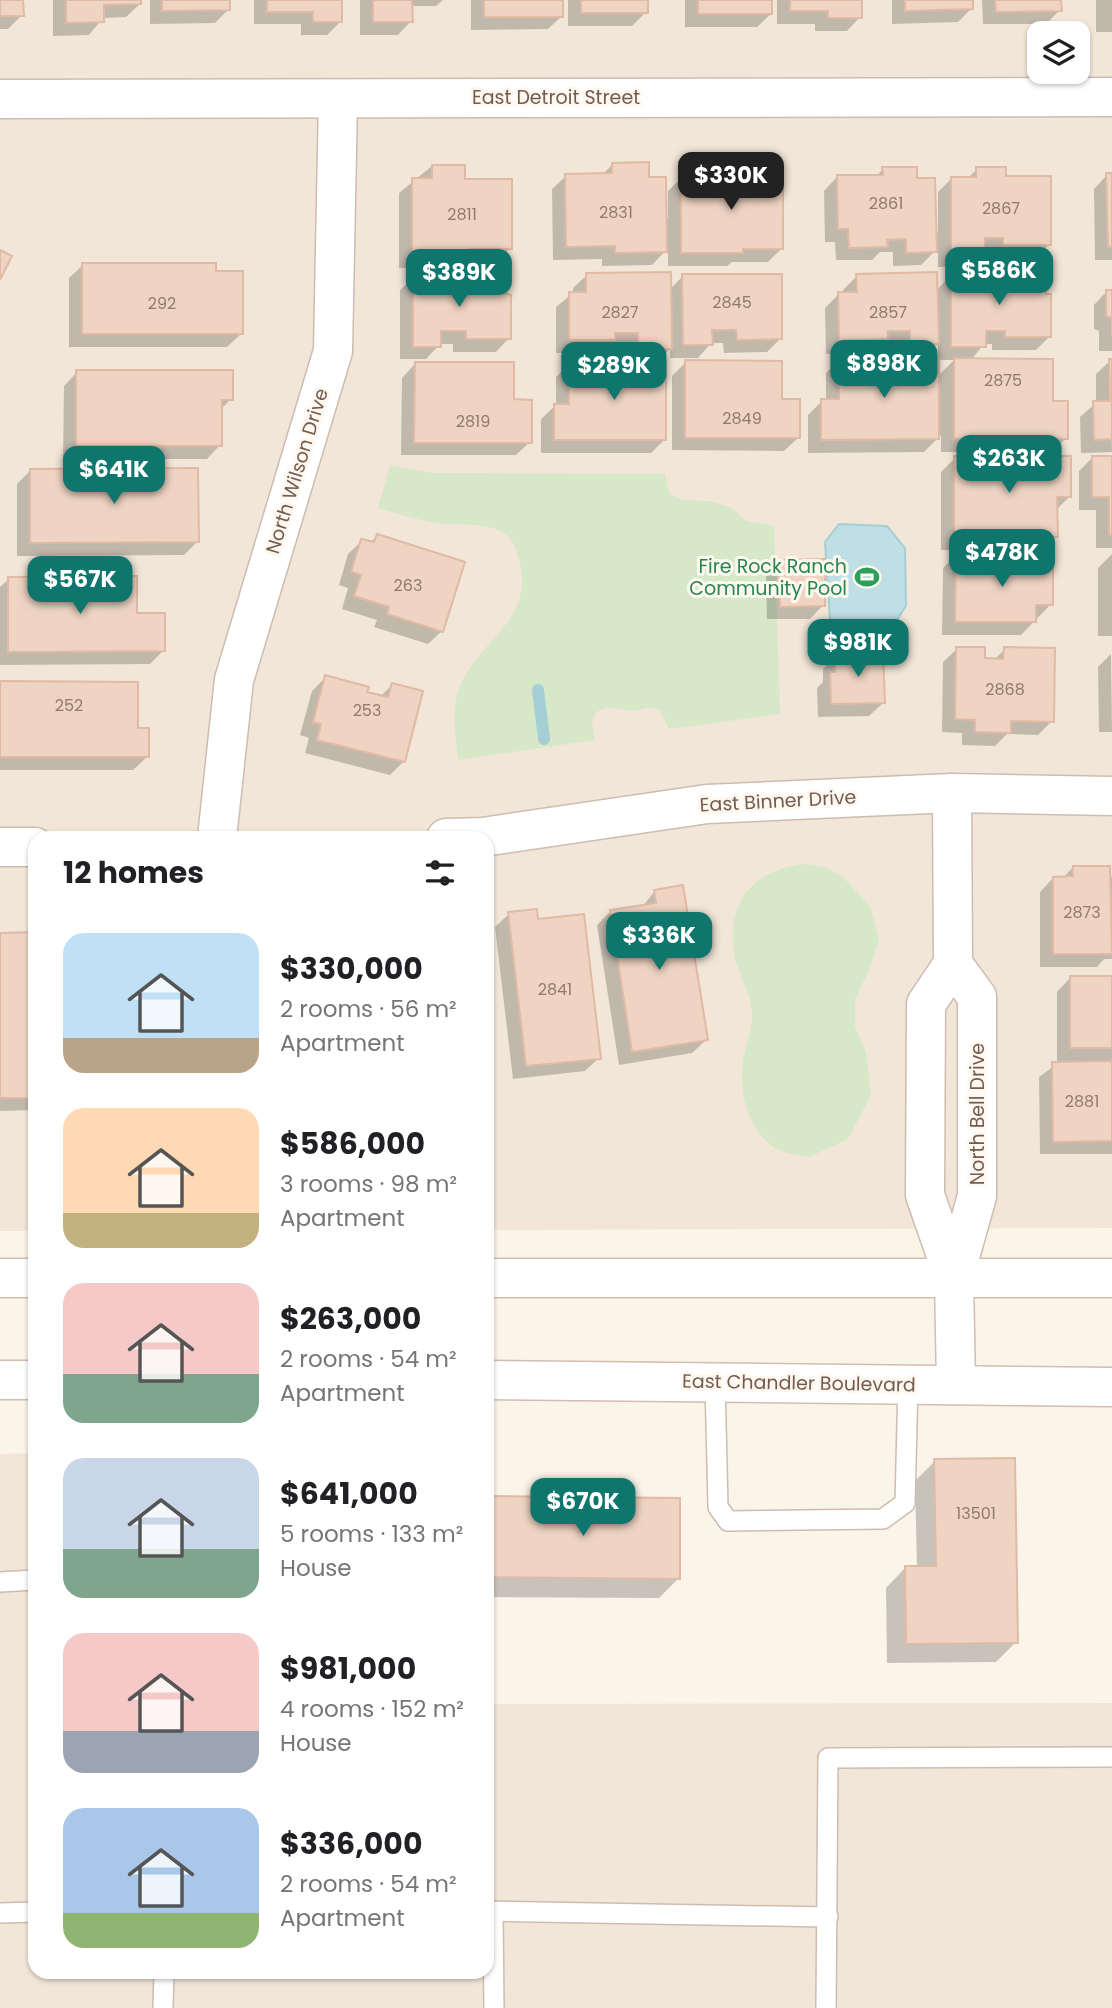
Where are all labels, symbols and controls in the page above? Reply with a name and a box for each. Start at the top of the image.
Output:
map controls [1027,21,1090,84]
button: layers [1027,21,1090,84]
street label: East Detroit Street [472,84,640,111]
pin: $330K [682,152,780,212]
text: $330K [694,159,768,191]
house number: 2861 [869,192,903,215]
house number: 2867 [982,197,1020,220]
house number: 2831 [599,201,633,224]
house number: 2811 [447,203,477,226]
pin: $586K [950,247,1048,307]
pin: $389K [410,250,508,309]
text: $586K [961,254,1037,286]
text: $389K [422,256,496,288]
house number: 2845 [712,291,752,314]
house number: 292 [148,292,176,315]
house number: 2827 [601,301,639,324]
house number: 2857 [869,301,907,324]
pin: $898K [835,340,933,400]
pin: $289K [565,342,663,402]
text: $898K [846,347,922,379]
text: $289K [577,349,651,381]
house number: 2875 [984,369,1022,392]
street label: North Wilson Drive [259,385,335,557]
house number: 2849 [722,407,762,430]
house number: 2819 [456,410,490,433]
pin: $263K [960,435,1058,495]
text: $263K [973,442,1045,474]
pin: $641K [65,447,163,506]
text: $641K [79,453,149,485]
pin: $478K [953,530,1051,589]
text: $478K [965,536,1039,568]
place label: Fire Rock Ranch Community Pool [689,553,847,602]
pin: $567K [31,556,129,616]
text: $567K [43,563,117,595]
sports icon: Fire Rock Ranch Community Pool [853,563,881,591]
house number: 263 [394,574,422,597]
pin: $981K [809,620,907,679]
text: $981K [824,626,892,658]
house number: 2868 [985,678,1025,701]
house number: 252 [55,694,83,717]
house number: 253 [353,699,381,722]
street label: East Binner Drive [699,783,857,819]
text: 12 homes [63,851,204,894]
icon: filters [421,854,459,892]
house number: 2873 [1063,901,1101,924]
pin: $336K [610,912,708,972]
text: $336K [622,919,696,951]
text: $330,000 [280,947,423,990]
icon: home [119,961,203,1045]
house number: 2841 [538,978,572,1001]
text: 2 rooms · 56 m² [280,993,457,1025]
text: Apartment [280,1027,405,1059]
street label: North Bell Drive [964,1043,991,1185]
house number: 2881 [1065,1090,1099,1113]
text: $586,000 [280,1122,425,1165]
icon: home [119,1136,203,1220]
text: 3 rooms · 98 m² [280,1168,457,1200]
text: Apartment [280,1202,405,1234]
text: $263,000 [280,1297,421,1340]
icon: home [119,1311,203,1395]
text: 2 rooms · 54 m² [280,1343,457,1375]
street label: East Chandler Boulevard [682,1367,916,1399]
text: Apartment [280,1377,405,1409]
text: $641,000 [280,1472,418,1515]
pin: $670K [534,1478,632,1538]
text: $670K [546,1485,620,1517]
icon: home [119,1486,203,1570]
house number: 13501 [956,1502,996,1525]
text: 5 rooms · 133 m² [280,1518,463,1550]
text: House [280,1552,352,1584]
text: $981,000 [280,1647,416,1690]
icon: home [119,1661,203,1745]
text: 4 rooms · 152 m² [280,1693,464,1725]
text: House [280,1727,352,1759]
text: $336,000 [280,1822,422,1865]
icon: home [119,1836,203,1920]
text: 2 rooms · 54 m² [280,1868,457,1900]
text: Apartment [280,1902,405,1934]

